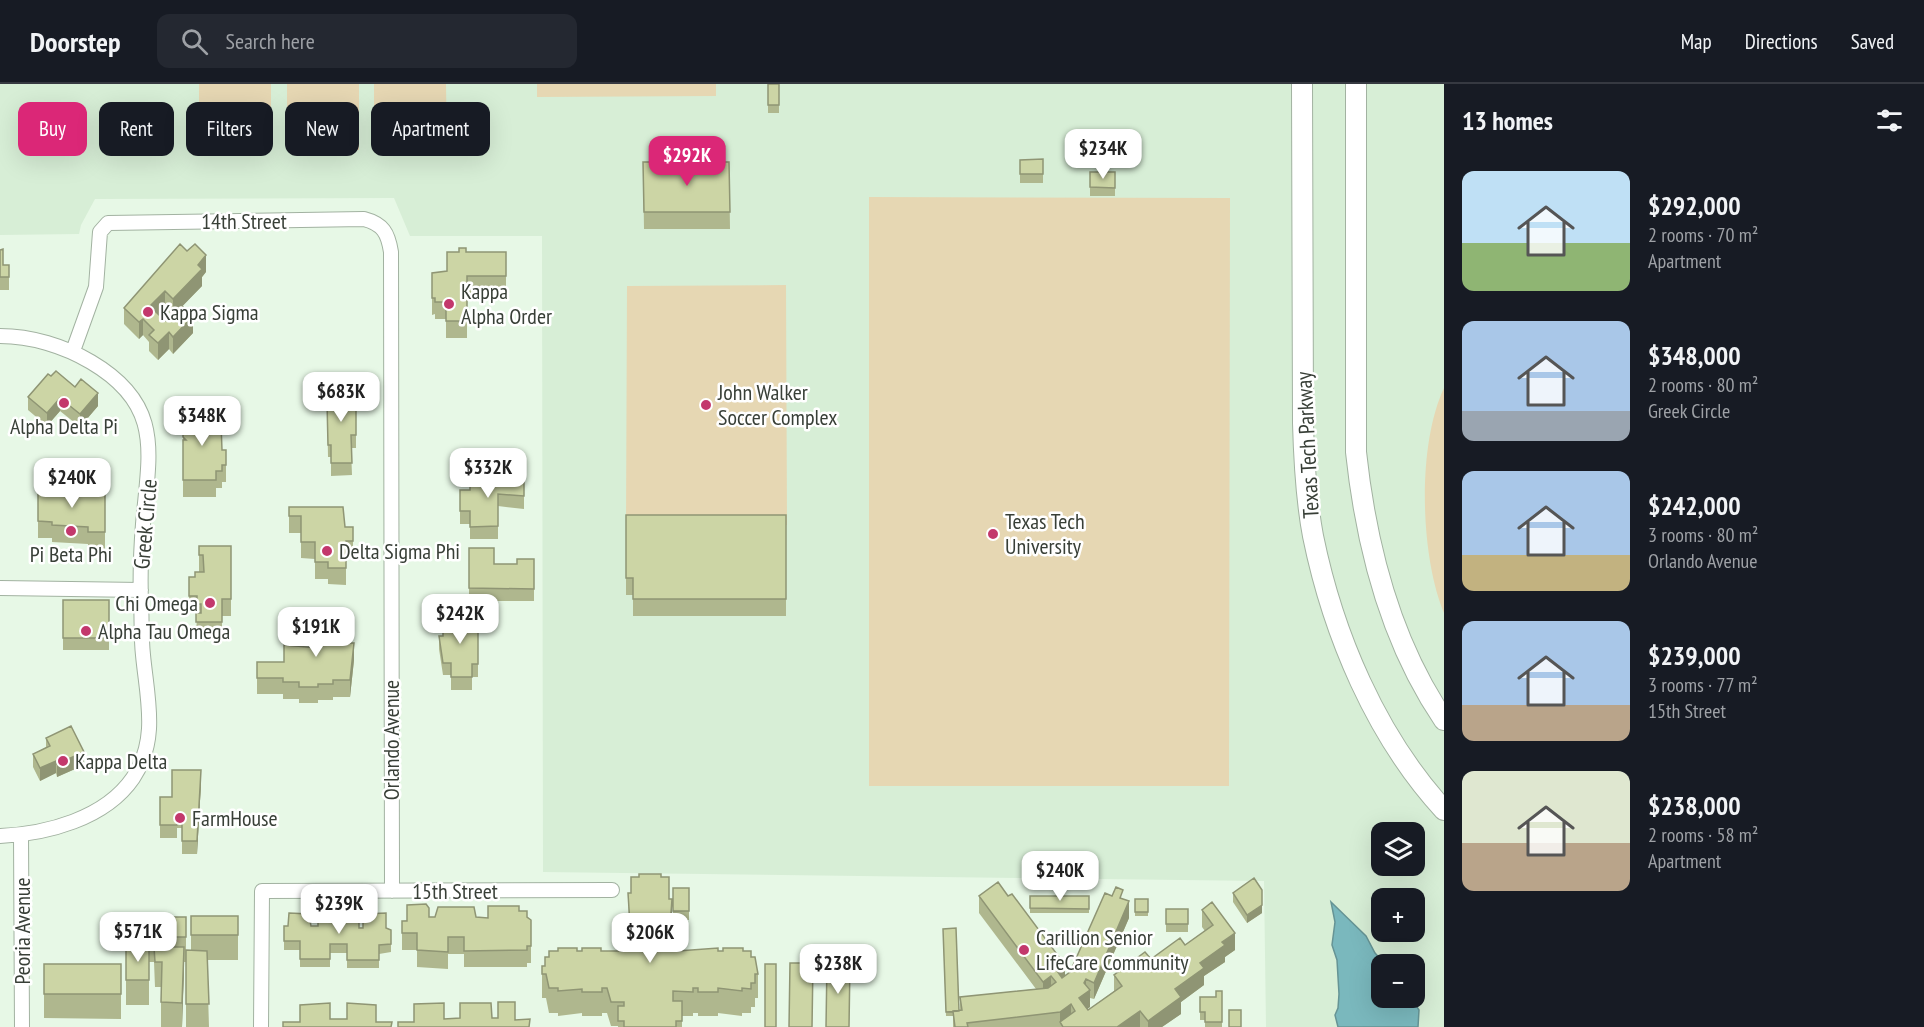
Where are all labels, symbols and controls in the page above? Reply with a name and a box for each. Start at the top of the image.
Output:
search box [157,14,577,68]
text: Doorstep [30,23,121,60]
icon: search [178,25,211,58]
text: Search here [226,27,315,55]
text: Map [1681,28,1712,55]
text: Directions [1745,28,1818,55]
text: Saved [1851,28,1894,55]
chip: Buy [18,102,87,156]
chip: Rent [99,102,174,156]
chip: Filters [186,102,273,156]
chip: New [285,102,359,156]
chip: Apartment [371,102,490,156]
text: 13 homes [1462,104,1553,137]
icon: filters [1873,104,1906,137]
pin: $234K [1061,129,1145,180]
text: $234K [1079,135,1127,161]
pin: $292K [645,136,729,187]
text: $292K [663,142,711,168]
text: $292,000 [1648,189,1741,222]
icon: home [1510,195,1582,267]
street label: 14th Street [201,207,287,235]
text: 2 rooms · 70 m² [1648,222,1758,248]
text: Apartment [1648,248,1721,274]
place label: Kappa Alpha Order [461,277,552,330]
marker: Kappa Alpha Order [442,297,456,311]
place label: Kappa Sigma [160,298,259,326]
marker: Kappa Sigma [141,305,155,319]
text: $348,000 [1648,339,1741,372]
icon: home [1510,345,1582,417]
street label: Texas Tech Parkway [1289,370,1325,519]
pin: $683K [299,372,383,423]
text: 2 rooms · 80 m² [1648,372,1758,398]
text: $683K [317,378,365,404]
place label: John Walker Soccer Complex [717,378,837,431]
marker: Alpha Delta Pi [57,396,71,410]
pin: $348K [160,396,244,447]
marker: John Walker Soccer Complex [699,398,713,412]
text: Greek Circle [1648,398,1730,424]
text: $348K [178,402,226,428]
place label: Alpha Delta Pi [10,412,118,440]
pin: $332K [446,448,530,499]
text: $332K [464,454,512,480]
pin: $240K [30,458,114,509]
text: $240K [48,464,96,490]
street label: Greek Circle [127,478,163,570]
text: $242,000 [1648,489,1741,522]
icon: home [1510,495,1582,567]
place label: Texas Tech University [1005,507,1085,560]
text: 3 rooms · 80 m² [1648,522,1758,548]
marker: Pi Beta Phi [64,524,78,538]
marker: Texas Tech University [986,527,1000,541]
place label: Delta Sigma Phi [339,537,460,565]
place label: Pi Beta Phi [30,540,112,568]
marker: Delta Sigma Phi [320,544,334,558]
text: Orlando Avenue [1648,548,1757,574]
place label: Chi Omega [115,589,198,617]
pin: $242K [418,594,502,645]
marker: Chi Omega [203,596,217,610]
text: $242K [436,600,484,626]
pin: $191K [274,607,358,658]
text: $191K [292,613,340,639]
place label: Alpha Tau Omega [98,617,230,645]
marker: Alpha Tau Omega [79,624,93,638]
text: $239,000 [1648,639,1741,672]
icon: home [1510,645,1582,717]
text: 3 rooms · 77 m² [1648,672,1758,698]
street label: Orlando Avenue [377,680,405,800]
text: 15th Street [1648,698,1726,724]
place label: Kappa Delta [75,747,167,775]
marker: Kappa Delta [56,754,70,768]
text: $238,000 [1648,789,1741,822]
icon: home [1510,795,1582,867]
place label: FarmHouse [192,804,278,832]
marker: FarmHouse [173,811,187,825]
map controls [1371,822,1425,1008]
button: layers [1371,822,1425,876]
text: 2 rooms · 58 m² [1648,822,1758,848]
text: Apartment [1648,848,1721,874]
pin: $240K [1018,851,1102,902]
text: $240K [1036,857,1084,883]
street label: Peoria Avenue [8,877,36,985]
street label: 15th Street [412,877,498,905]
pin: $239K [297,884,381,935]
button: + [1371,888,1425,942]
text: $239K [315,890,363,916]
pin: $571K [96,912,180,963]
pin: $206K [608,913,692,964]
text: $571K [114,918,162,944]
text: $206K [626,919,674,945]
place label: Carillion Senior LifeCare Community [1036,923,1189,976]
marker: Carillion Senior LifeCare Community [1017,943,1031,957]
pin: $238K [796,944,880,995]
text: $238K [814,950,862,976]
button: − [1371,954,1425,1008]

